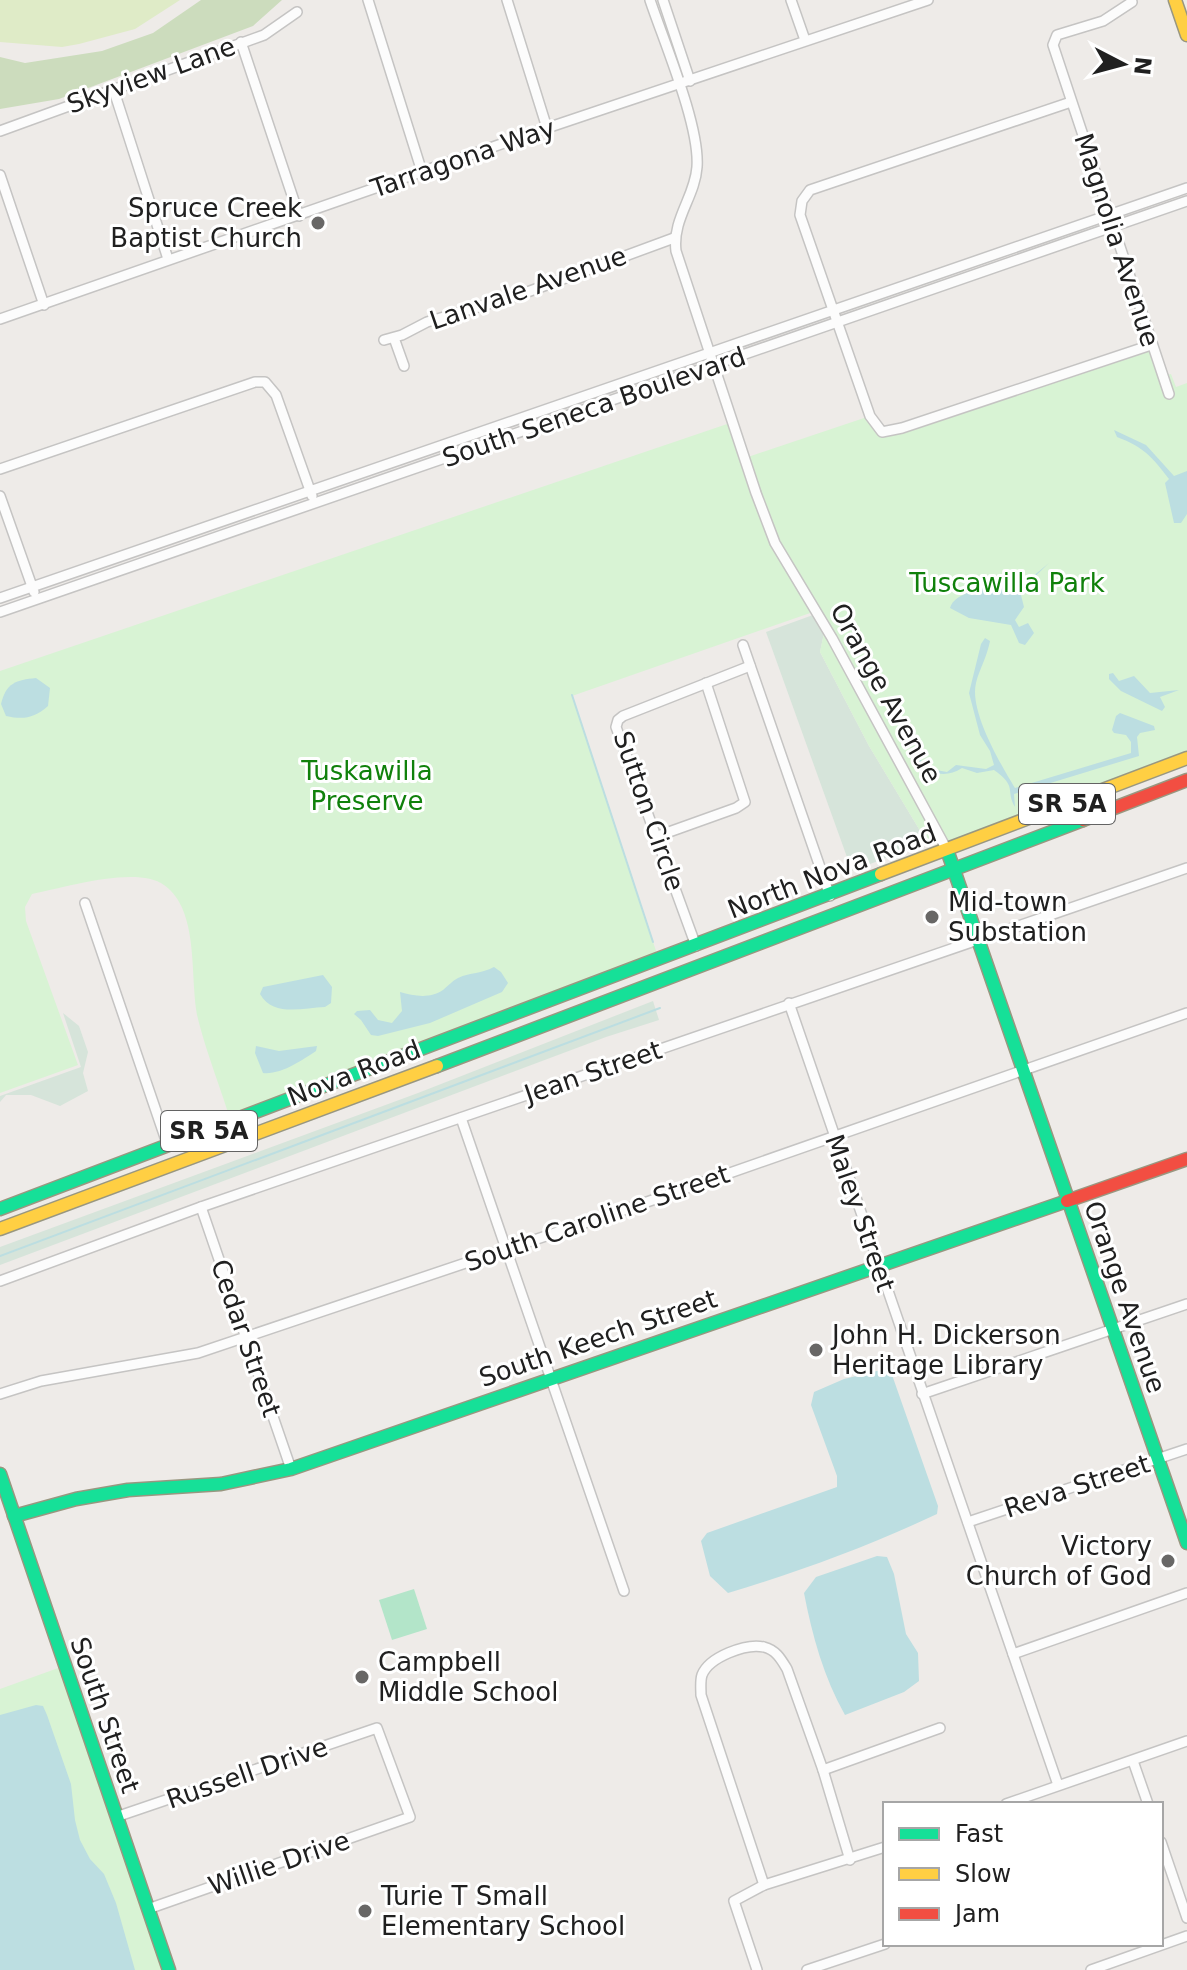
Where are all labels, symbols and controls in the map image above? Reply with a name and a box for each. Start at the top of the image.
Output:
north arrow [1083,24,1163,104]
street label: Skyview Lane [63,31,239,119]
text: N [1129,56,1156,77]
street label: Tarragona Way [366,112,559,204]
street label: Magnolia Avenue [1068,130,1166,350]
place label: Spruce Creek Baptist Church [110,193,302,253]
marker: Spruce Creek Baptist Church [309,214,327,232]
street label: Lanvale Avenue [426,240,630,336]
street label: South Seneca Boulevard [438,341,750,473]
park label: Tuscawilla Park [908,568,1105,598]
street label: Orange Avenue [824,598,948,788]
street label: Sutton Circle [608,727,690,895]
park label: Tuskawilla Preserve [300,756,433,816]
road number: SR 5A [1019,784,1115,824]
street label: North Nova Road [723,817,941,925]
place label: Mid-town Substation [948,887,1087,947]
marker: Mid-town Substation [923,908,941,926]
street label: Nova Road [283,1034,425,1112]
street label: Jean Street [518,1034,666,1110]
road number: SR 5A [161,1111,257,1151]
street label: Maley Street [819,1130,901,1296]
street label: South Caroline Street [461,1159,733,1277]
street label: Orange Avenue [1078,1197,1172,1397]
street label: Cedar Street [205,1255,287,1421]
street label: South Keech Street [475,1283,721,1393]
place label: John H. Dickerson Heritage Library [830,1320,1061,1380]
marker: John H. Dickerson Heritage Library [807,1341,825,1359]
street label: Reva Street [1000,1448,1154,1524]
place label: Victory Church of God [966,1531,1152,1591]
marker: Victory Church of God [1159,1552,1177,1570]
street label: South Street [64,1633,146,1797]
place label: Campbell Middle School [378,1647,558,1707]
marker: Campbell Middle School [353,1668,371,1686]
street label: Russell Drive [162,1731,332,1815]
legend [883,1802,1163,1946]
text: Fast [955,1820,1003,1848]
street label: Willie Drive [204,1825,354,1901]
text: Slow [955,1860,1011,1888]
place label: Turie T Small Elementary School [380,1881,625,1941]
text: Jam [953,1900,1000,1928]
marker: Turie T Small Elementary School [356,1902,374,1920]

